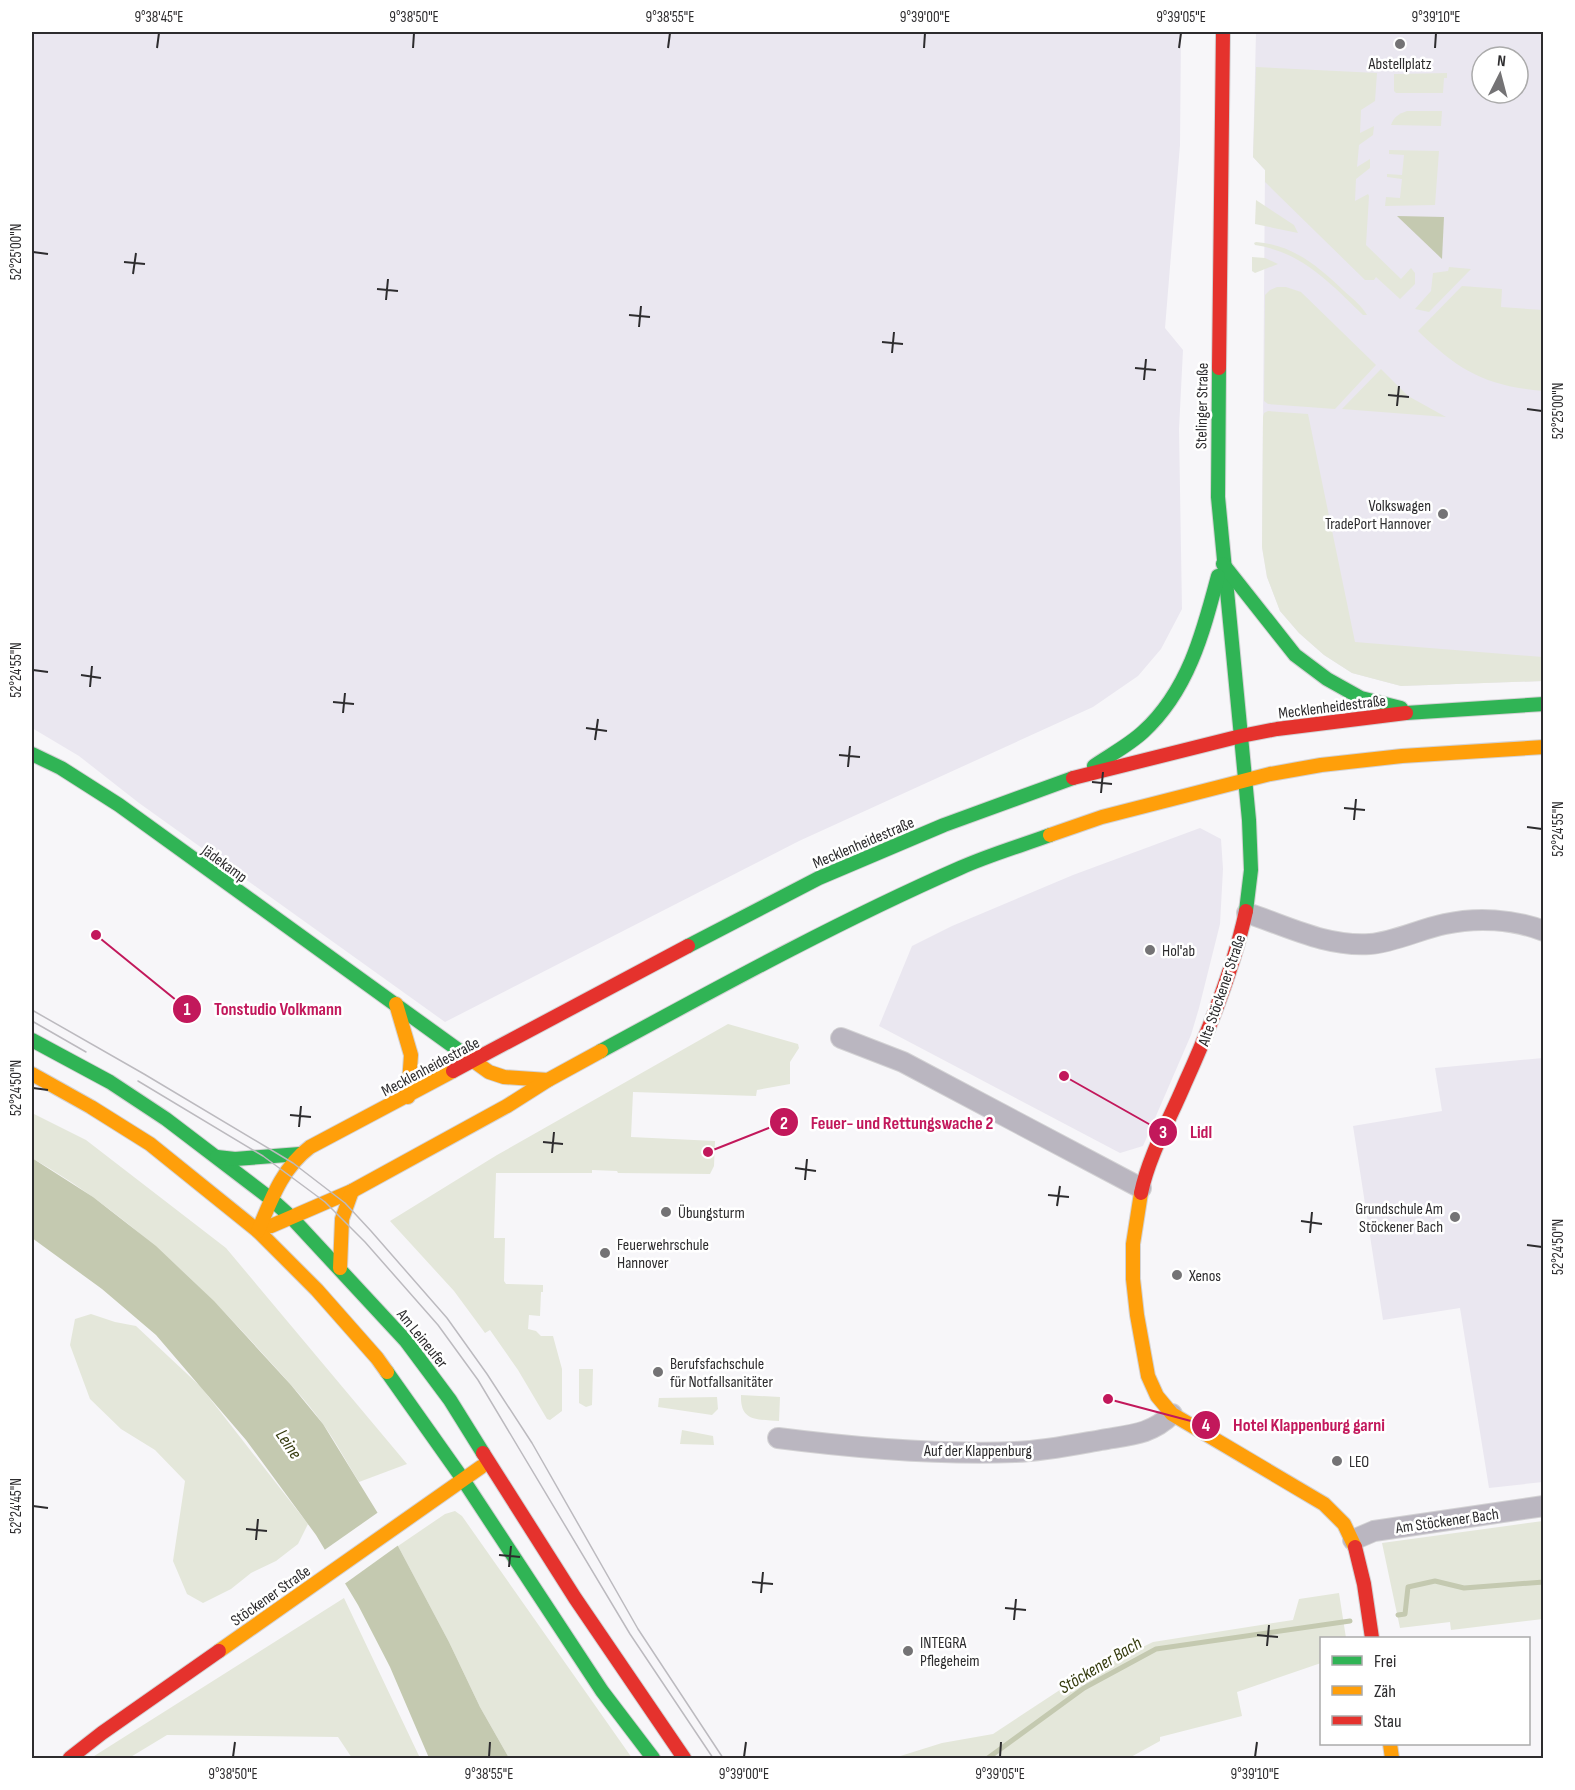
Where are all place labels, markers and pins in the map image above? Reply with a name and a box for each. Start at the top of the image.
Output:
marker: Abstellplatz [1393,37,1407,51]
place label: Abstellplatz [1367,55,1432,74]
place label: Volkswagen TradePort Hannover [1325,497,1431,534]
marker: Volkswagen TradePort Hannover [1436,507,1450,521]
place label: Hol'ab [1162,942,1195,961]
marker: Hol'ab [1143,943,1157,957]
callout: Tonstudio Volkmann [172,991,354,1027]
callout: Feuer- und Rettungswache 2 [769,1104,1005,1140]
callout: Lidl [1148,1114,1224,1150]
place label: Grundschule Am Stöckener Bach [1355,1200,1443,1237]
place label: Übungsturm [678,1204,745,1223]
marker: Übungsturm [659,1205,673,1219]
marker: Grundschule Am Stöckener Bach [1448,1210,1462,1224]
place label: Feuerwehrschule Hannover [617,1236,709,1273]
marker: Feuerwehrschule Hannover [598,1246,612,1260]
place label: Xenos [1188,1267,1221,1286]
marker: Xenos [1170,1268,1184,1282]
place label: Berufsfachschule für Notfallsanitäter [670,1355,774,1392]
marker: Berufsfachschule für Notfallsanitäter [651,1365,665,1379]
callout: Hotel Klappenburg garni [1191,1407,1397,1443]
place label: LEO [1349,1453,1369,1472]
marker: LEO [1330,1454,1344,1468]
place label: INTEGRA Pflegeheim [920,1634,980,1671]
marker: INTEGRA Pflegeheim [901,1644,915,1658]

